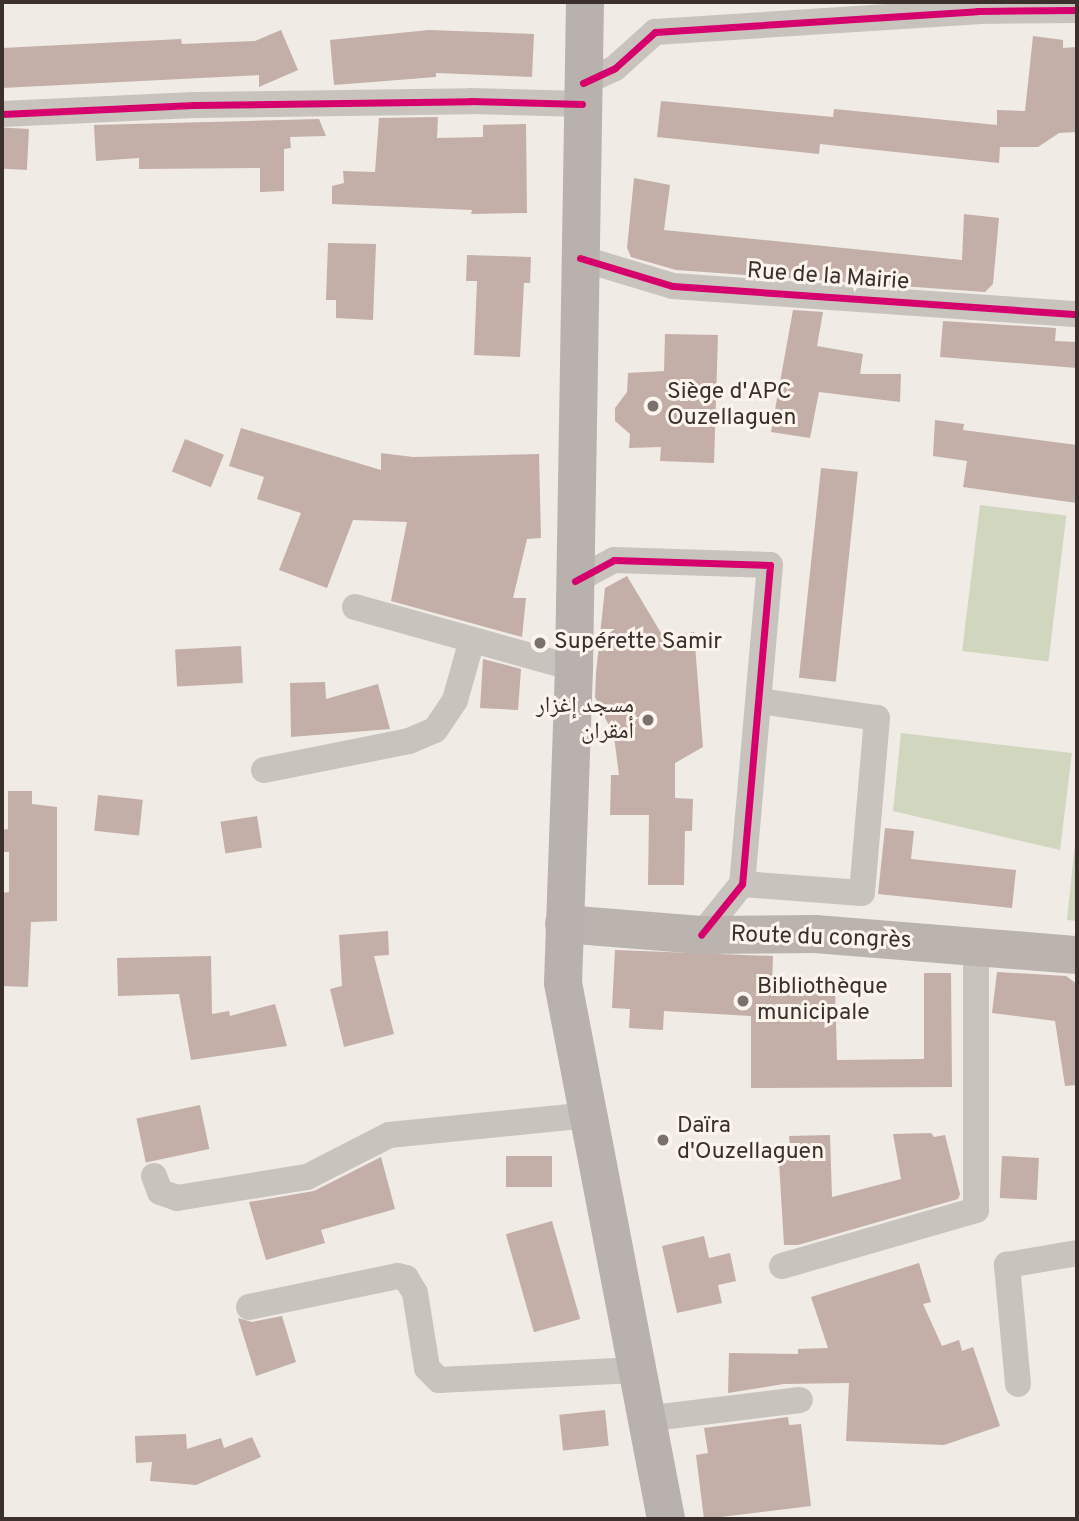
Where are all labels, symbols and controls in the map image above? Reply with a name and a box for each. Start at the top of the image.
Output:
street label: Rue de la Mairie [746,259,910,297]
place label: Siège d'APC Ouzellaguen [667,379,796,433]
marker: Siège d'APC Ouzellaguen [645,398,661,414]
place label: Supérette Samir [554,629,722,657]
marker: Supérette Samir [532,635,548,651]
place label: مسجد إغزار أمقران [536,693,634,747]
marker: مسجد إغزار أمقران [640,712,656,728]
street label: Route du congrès [730,922,912,956]
place label: Bibliothèque municipale [757,974,888,1028]
marker: Bibliothèque municipale [735,993,751,1009]
place label: Daïra d'Ouzellaguen [677,1113,824,1167]
marker: Daïra d'Ouzellaguen [655,1132,671,1148]

